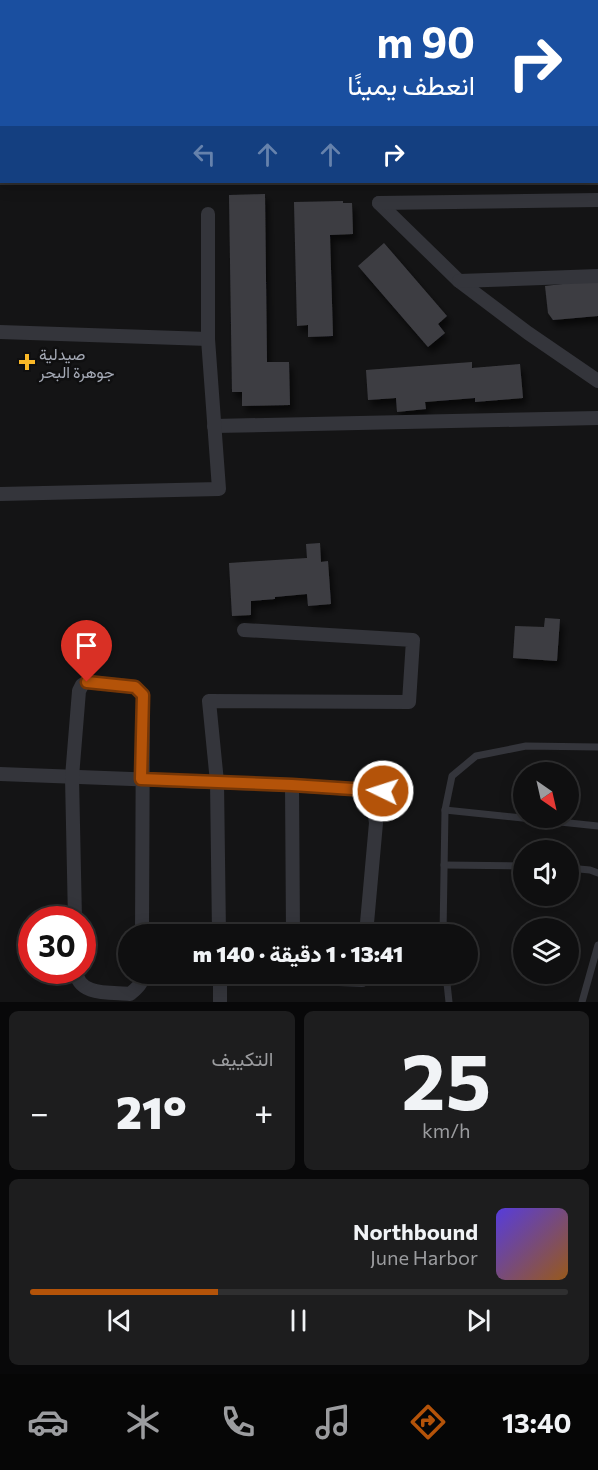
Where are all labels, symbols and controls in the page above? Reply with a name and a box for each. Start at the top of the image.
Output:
text: 90 m [376,15,475,67]
icon: right [496,24,574,102]
text: انعطف يمينًا [347,68,475,101]
icon: left [188,138,221,171]
icon: ahead [251,138,284,171]
icon: ahead [314,138,347,171]
icon: right [377,138,410,171]
place label: صيدلية جوهرة البحر [38,344,115,383]
marker: صيدلية جوهرة البحر [20,355,34,369]
pin [61,620,112,682]
icon: arrive [70,629,103,662]
position arrow [351,759,415,823]
north arrow [513,762,579,828]
map controls [513,762,579,984]
button: sound [513,840,579,906]
speed limit sign: 30 [18,906,96,984]
button: layers [513,918,579,984]
text: 13:41 · 1 دقيقة · 140 m [193,940,403,967]
text: 25 [401,1031,491,1126]
text: التكييف [211,1046,274,1070]
text: 21° [116,1083,187,1138]
text: − [30,1091,49,1132]
text: + [254,1091,274,1132]
text: km/h [422,1118,471,1142]
text: Northbound [353,1218,478,1245]
text: June Harbor [370,1245,478,1269]
icon: previous [103,1304,136,1337]
icon: pause [282,1304,315,1337]
icon: next [462,1304,495,1337]
icon: car [27,1401,69,1443]
icon: climate [122,1401,164,1443]
icon: phone [217,1401,259,1443]
icon: music [312,1401,354,1443]
icon: directions [407,1401,449,1443]
text: 13:40 [502,1406,571,1439]

